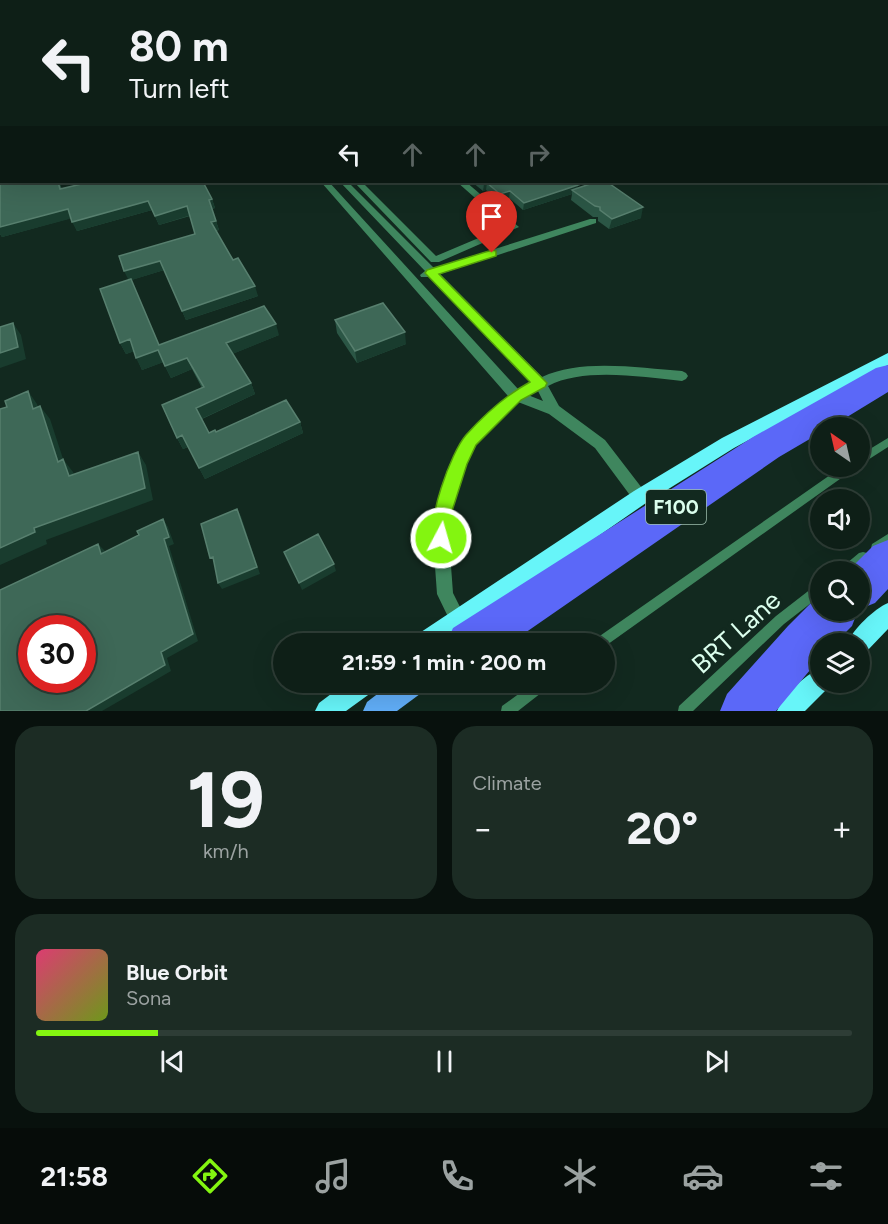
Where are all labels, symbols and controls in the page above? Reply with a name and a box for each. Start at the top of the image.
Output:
text: 80 m [129,21,229,72]
icon: left [30,24,108,102]
text: Turn left [129,72,229,105]
icon: left [333,138,366,171]
icon: ahead [396,138,429,171]
icon: ahead [459,138,492,171]
icon: right [522,138,555,171]
pin [466,191,517,253]
icon: arrive [475,200,508,233]
north arrow [810,417,870,477]
map controls [810,417,870,693]
button: sound [810,489,870,549]
road number: F100 [646,490,706,524]
position arrow [409,506,473,570]
button: search [810,561,870,621]
street label: BRT Lane [685,584,787,680]
speed limit sign: 30 [18,615,96,693]
button: layers [810,633,870,693]
text: 21:59 · 1 min · 200 m [342,649,546,676]
text: 19 [187,753,265,847]
text: Climate [473,771,542,795]
text: 20° [626,801,698,855]
text: − [473,809,493,848]
text: + [831,809,852,848]
text: km/h [203,839,249,863]
text: Blue Orbit [126,959,228,986]
text: Sona [126,986,171,1010]
icon: previous [156,1045,189,1078]
icon: pause [428,1045,461,1078]
icon: next [700,1045,733,1078]
icon: directions [189,1155,231,1197]
icon: music [312,1155,354,1197]
icon: phone [436,1155,478,1197]
icon: climate [559,1155,601,1197]
icon: car [682,1155,724,1197]
icon: filters [805,1155,847,1197]
text: 21:58 [41,1160,108,1193]

